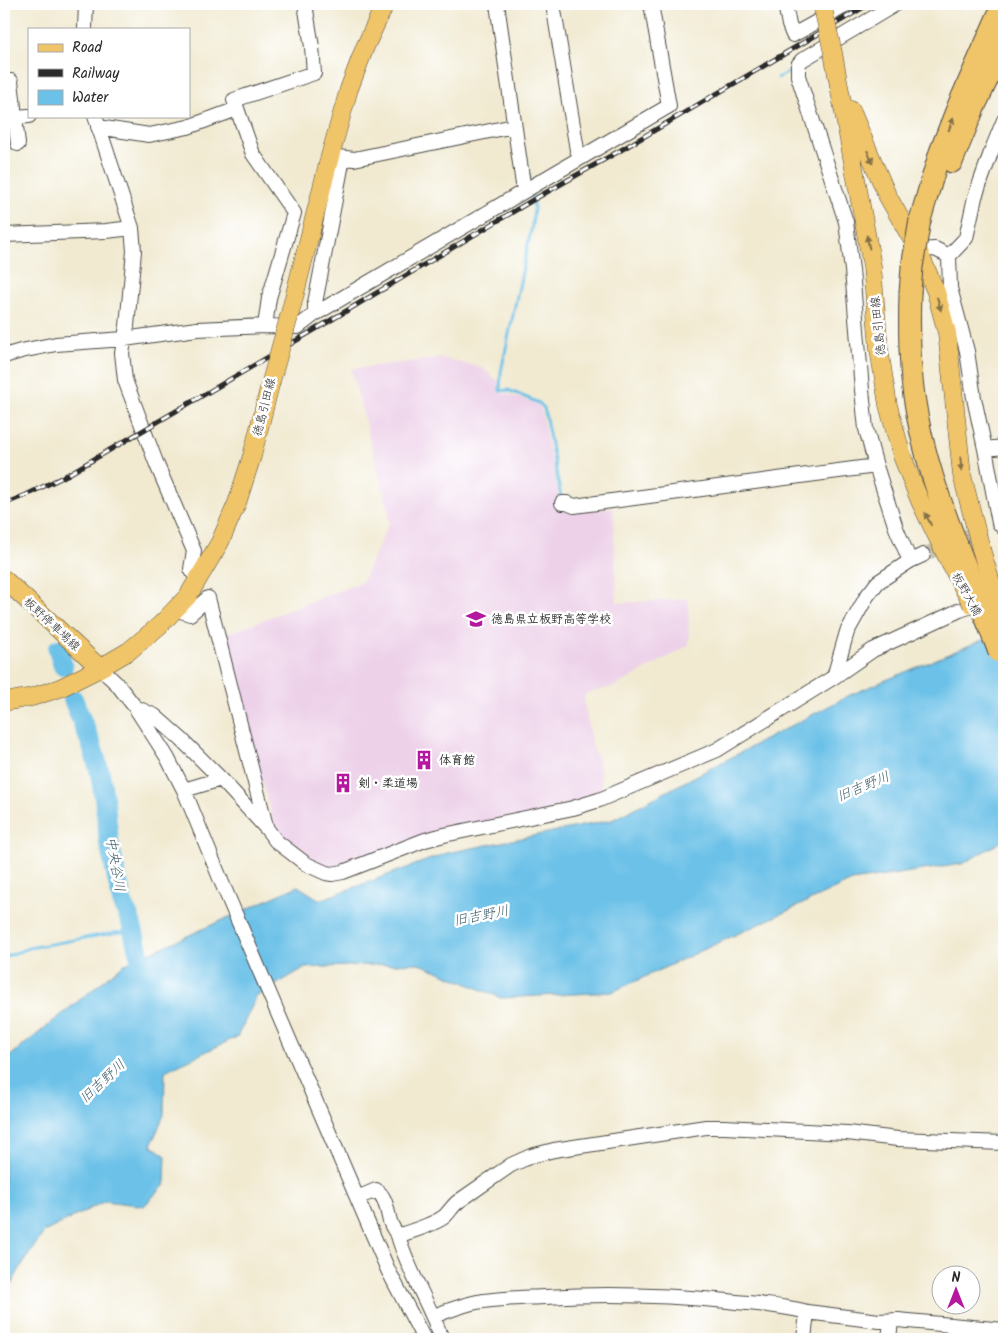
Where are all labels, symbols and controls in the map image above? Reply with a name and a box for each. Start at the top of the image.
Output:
legend [28,28,190,118]
text: Road [72,36,103,60]
text: Railway [72,62,120,86]
text: Water [72,86,109,110]
one-way arrow [947,116,955,131]
one-way arrow [867,150,875,164]
one-way arrow [864,235,872,250]
street label: 徳島引田線 [866,295,891,357]
one-way arrow [935,296,943,311]
street label: 徳島引田線 [248,376,281,439]
one-way arrow [957,457,965,473]
one-way arrow [924,512,932,526]
street label: 板野大橋 [947,569,987,620]
street label: 板野停車場線 [19,593,84,656]
school or university icon: 徳島県立板野高等学校 [465,608,487,630]
place label: 徳島県立板野高等学校 [491,610,611,629]
building icon: 体育館 [413,749,435,771]
place label: 体育館 [439,751,475,770]
water label: 旧吉野川 [833,766,893,808]
building icon: 剣・柔道場 [332,772,354,794]
place label: 剣・柔道場 [358,774,418,793]
water label: 中央谷川 [99,835,131,894]
water label: 旧吉野川 [452,900,511,932]
water label: 旧吉野川 [75,1055,131,1109]
north arrow [930,1266,980,1316]
text: N [952,1267,961,1289]

